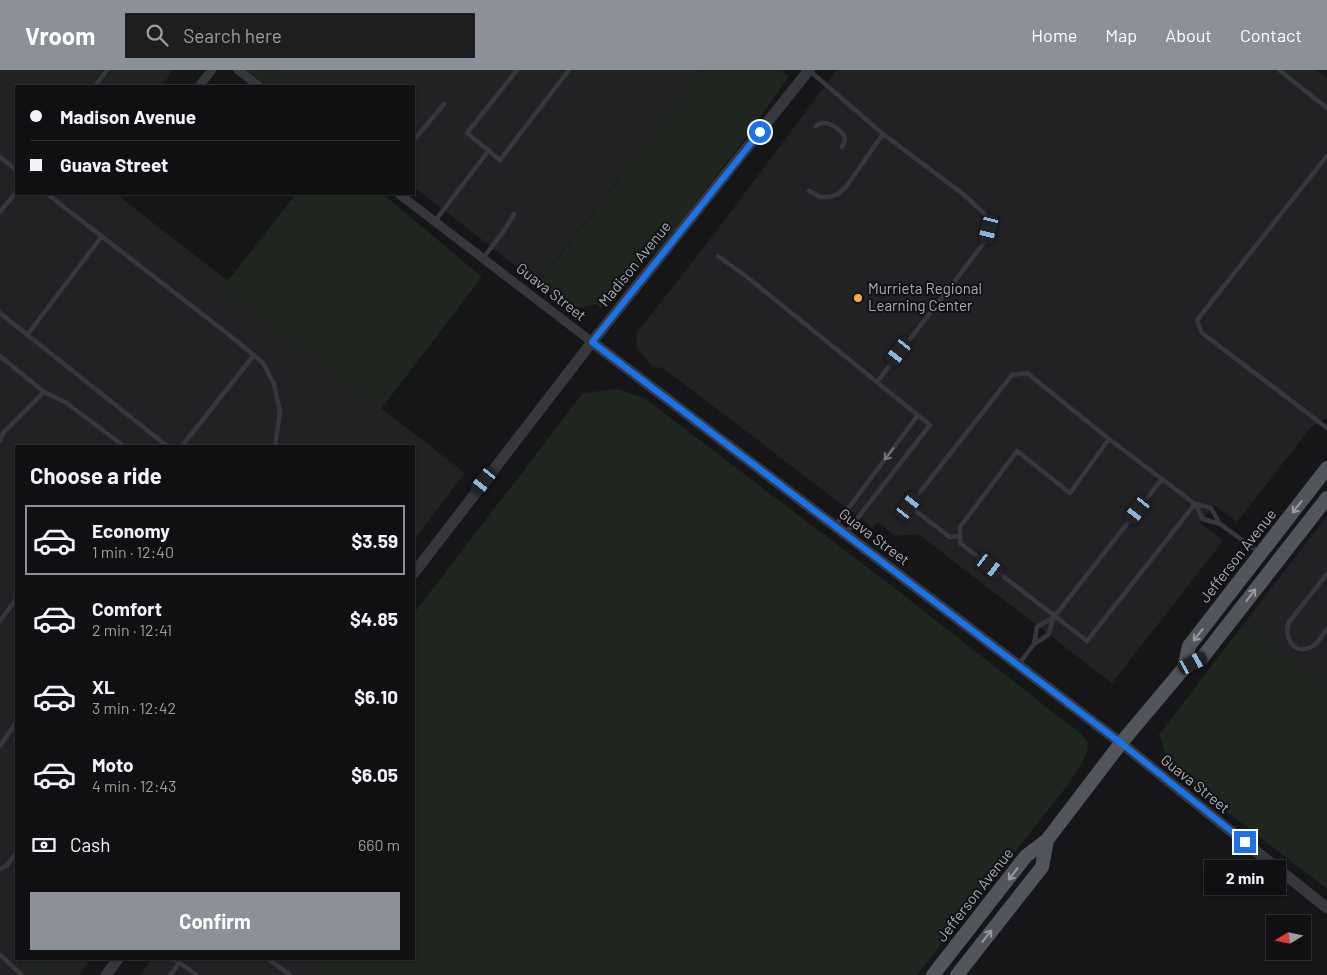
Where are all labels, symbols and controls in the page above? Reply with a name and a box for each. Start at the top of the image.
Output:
search box [125,13,475,58]
text: Vroom [25,21,95,50]
icon: search [143,21,171,49]
text: Search here [183,24,282,47]
text: Home [1031,24,1077,46]
text: Map [1105,24,1137,46]
text: About [1165,24,1212,46]
text: Contact [1240,24,1302,46]
text: Madison Avenue [60,105,196,128]
route start [749,121,771,143]
text: Guava Street [60,153,168,176]
car [978,213,999,245]
street label: Madison Avenue [594,217,674,310]
street label: Guava Street [513,258,590,324]
place label: Murrieta Regional Learning Center [868,279,982,314]
marker: Murrieta Regional Learning Center [852,292,864,304]
car [883,336,914,368]
one-way arrow [883,447,894,460]
text: Choose a ride [30,462,162,488]
car [468,465,499,497]
car [893,490,924,522]
car [1122,494,1153,526]
one-way arrow [1292,500,1303,513]
street label: Guava Street [836,504,913,568]
street label: Jefferson Avenue [1195,505,1279,606]
icon: car [32,518,77,563]
text: Economy [92,519,170,542]
text: $3.59 [351,529,398,552]
text: 1 min · 12:40 [92,542,174,561]
car [973,551,1006,581]
one-way arrow [1246,589,1257,602]
icon: car [32,596,77,641]
text: Comfort [92,597,162,620]
text: $4.85 [350,607,398,630]
text: 2 min · 12:41 [92,620,172,639]
one-way arrow [1192,628,1203,641]
car [1176,649,1209,677]
icon: car [32,674,77,719]
text: XL [92,675,115,698]
text: $6.10 [354,685,398,708]
text: 3 min · 12:42 [92,698,176,717]
street label: Guava Street [1158,750,1234,816]
icon: car [32,752,77,797]
text: Moto [92,753,134,776]
text: $6.05 [351,763,398,786]
text: 4 min · 12:43 [92,776,176,795]
icon: cash [30,831,58,859]
route end [1234,831,1256,853]
text: Cash [70,833,111,856]
text: 660 m [358,835,400,854]
street label: Jefferson Avenue [932,844,1016,945]
callout: 2 min [1204,860,1286,894]
one-way arrow [1007,867,1018,880]
text: 2 min [1226,868,1264,887]
button: Confirm [30,892,400,950]
north arrow [1266,915,1311,960]
map controls [1266,915,1311,960]
one-way arrow [982,930,993,943]

